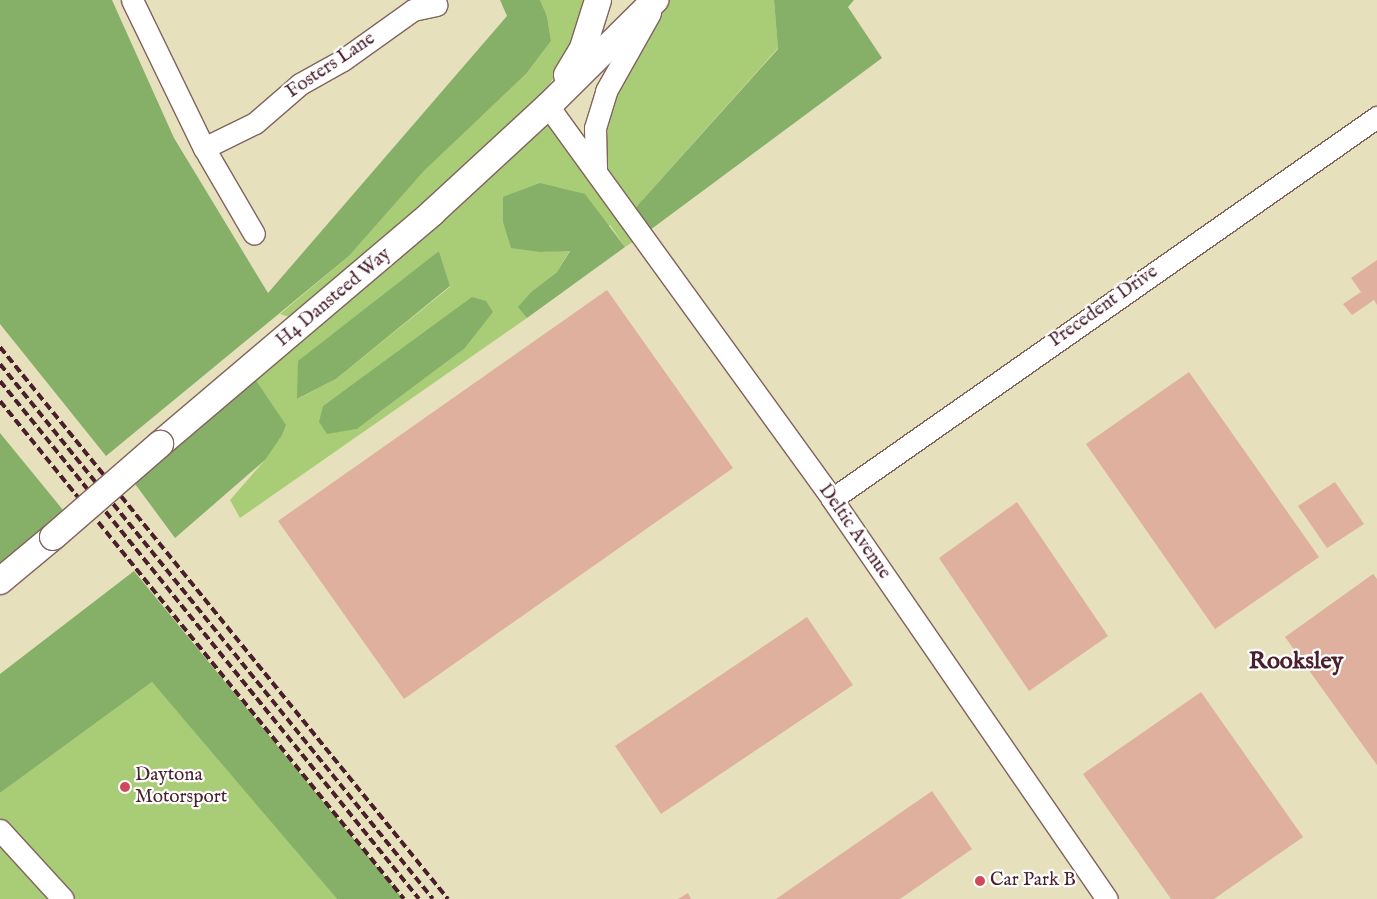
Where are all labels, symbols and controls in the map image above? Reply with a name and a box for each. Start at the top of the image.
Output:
street label: Fosters Lane [282,28,380,104]
street label: H4 Dansteed Way [272,243,396,353]
street label: Precedent Drive [1045,261,1163,353]
street label: Deltic Avenue [813,480,895,584]
district label: Rooksley [1249,648,1343,676]
place label: Daytona Motorsport [135,765,227,809]
marker: Daytona Motorsport [119,781,131,793]
place label: Car Park B [990,870,1076,892]
marker: Car Park B [974,875,986,887]

